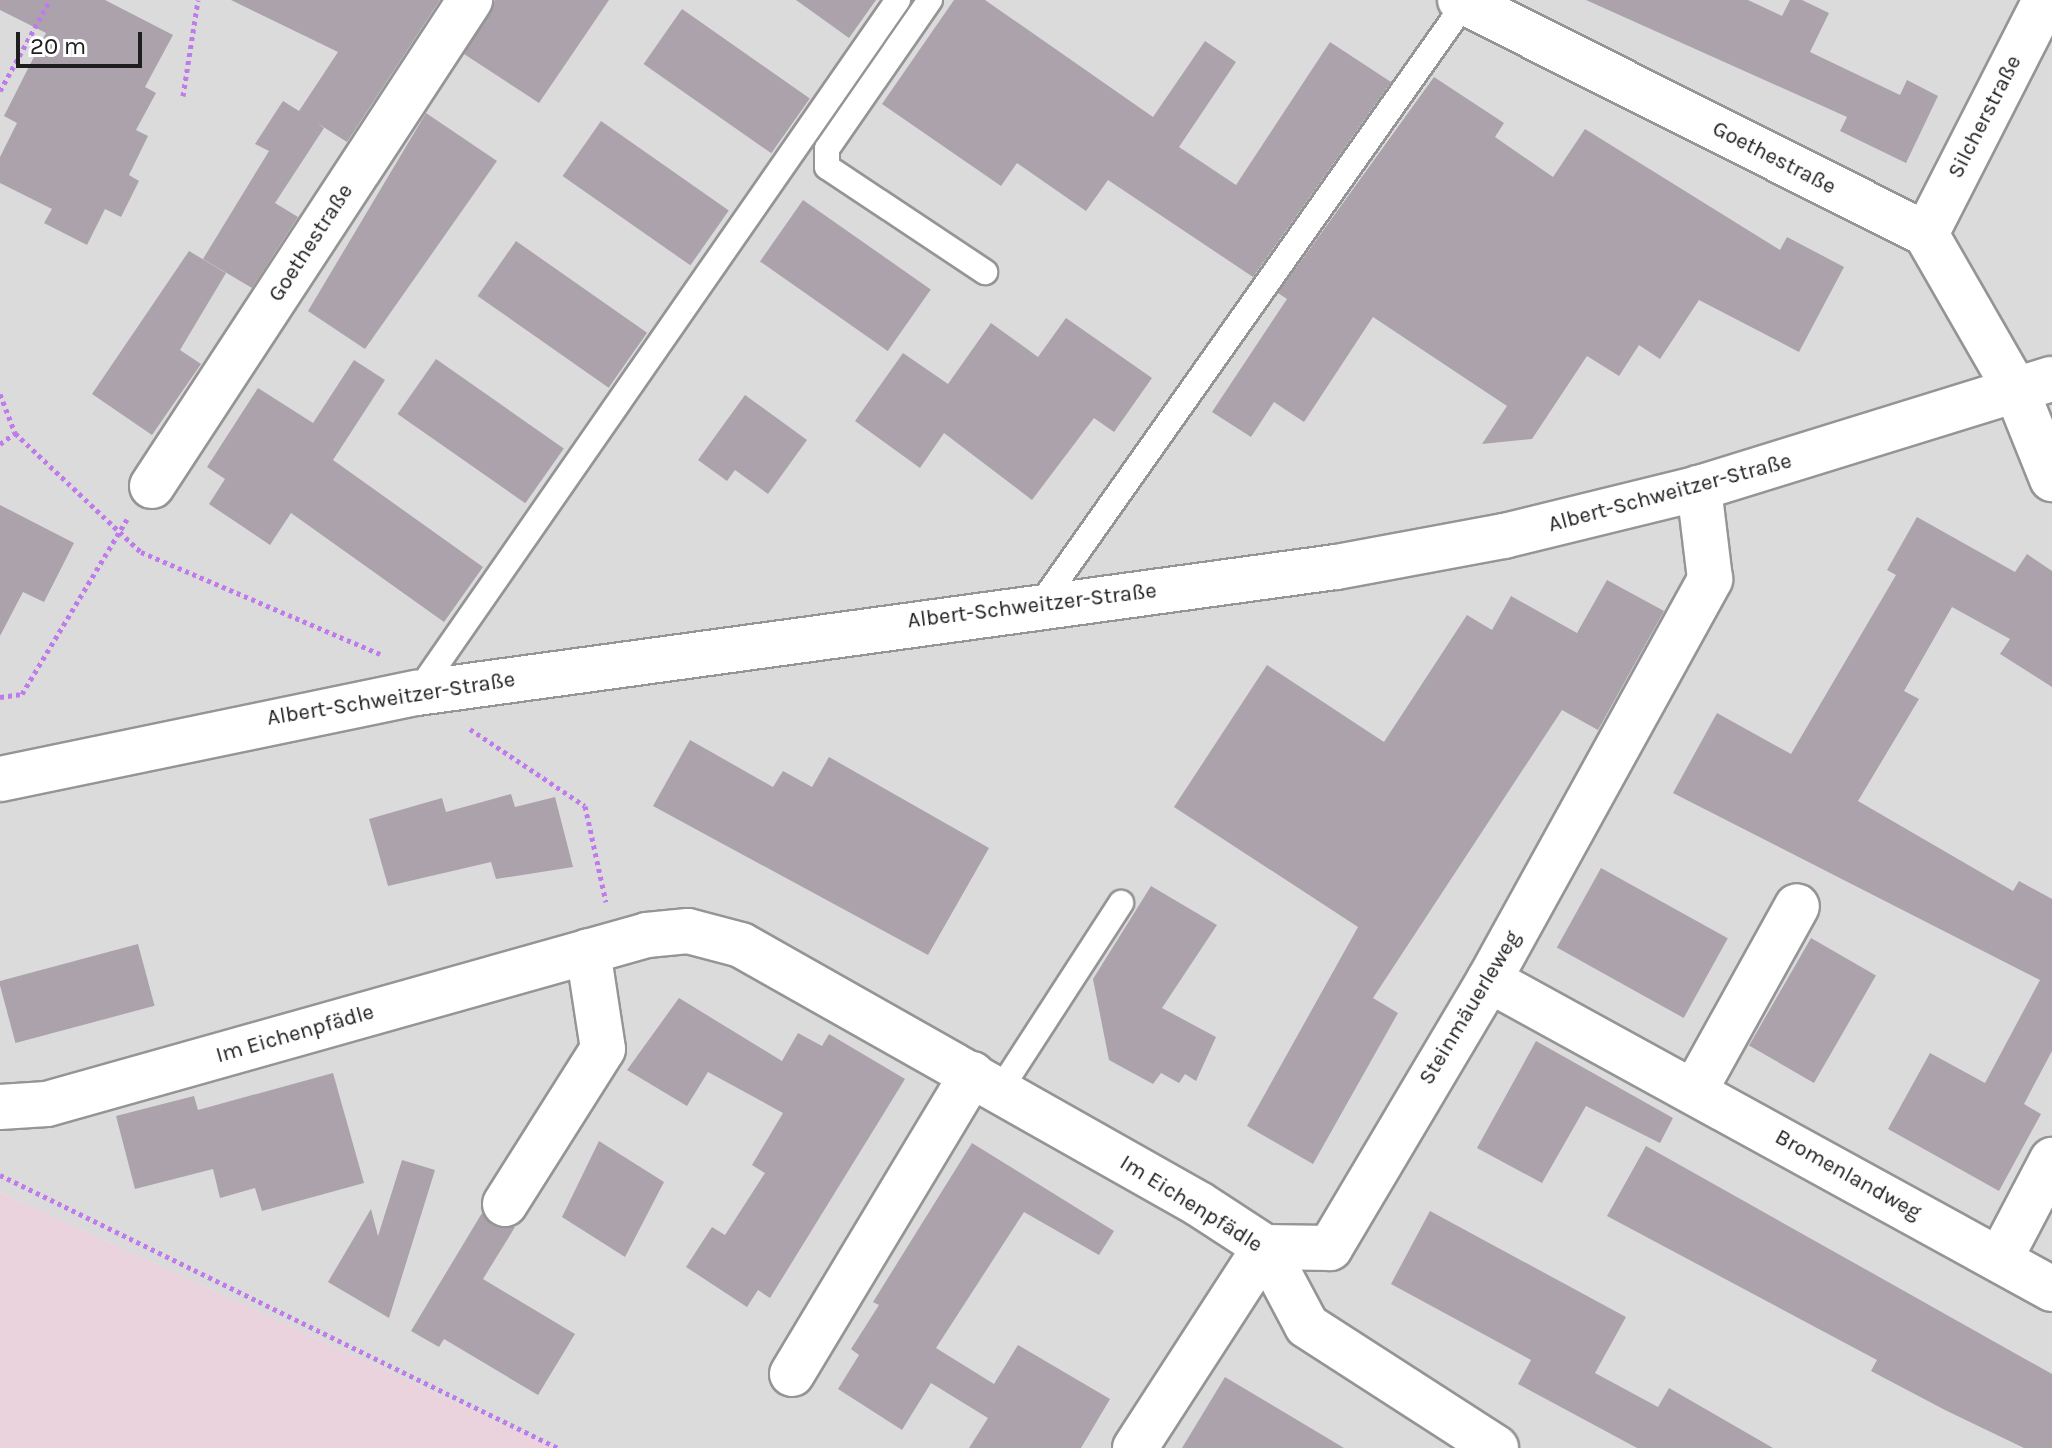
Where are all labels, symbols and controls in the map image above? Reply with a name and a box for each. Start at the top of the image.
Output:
scale bar [20,16,146,66]
text: 20 m [30,32,86,60]
street label: Silcherstraße [1943,51,2027,183]
street label: Goethestraße [1708,116,1840,200]
street label: Goethestraße [263,179,359,307]
street label: Albert-Schweitzer-Straße [1545,448,1795,538]
street label: Albert-Schweitzer-Straße [906,578,1158,634]
street label: Albert-Schweitzer-Straße [265,666,517,732]
street label: Steinmäuerleweg [1414,926,1526,1090]
street label: Im Eichenpfädle [213,999,377,1069]
street label: Bromenlandweg [1770,1124,1926,1226]
street label: Im Eichenpfädle [1115,1150,1267,1258]

